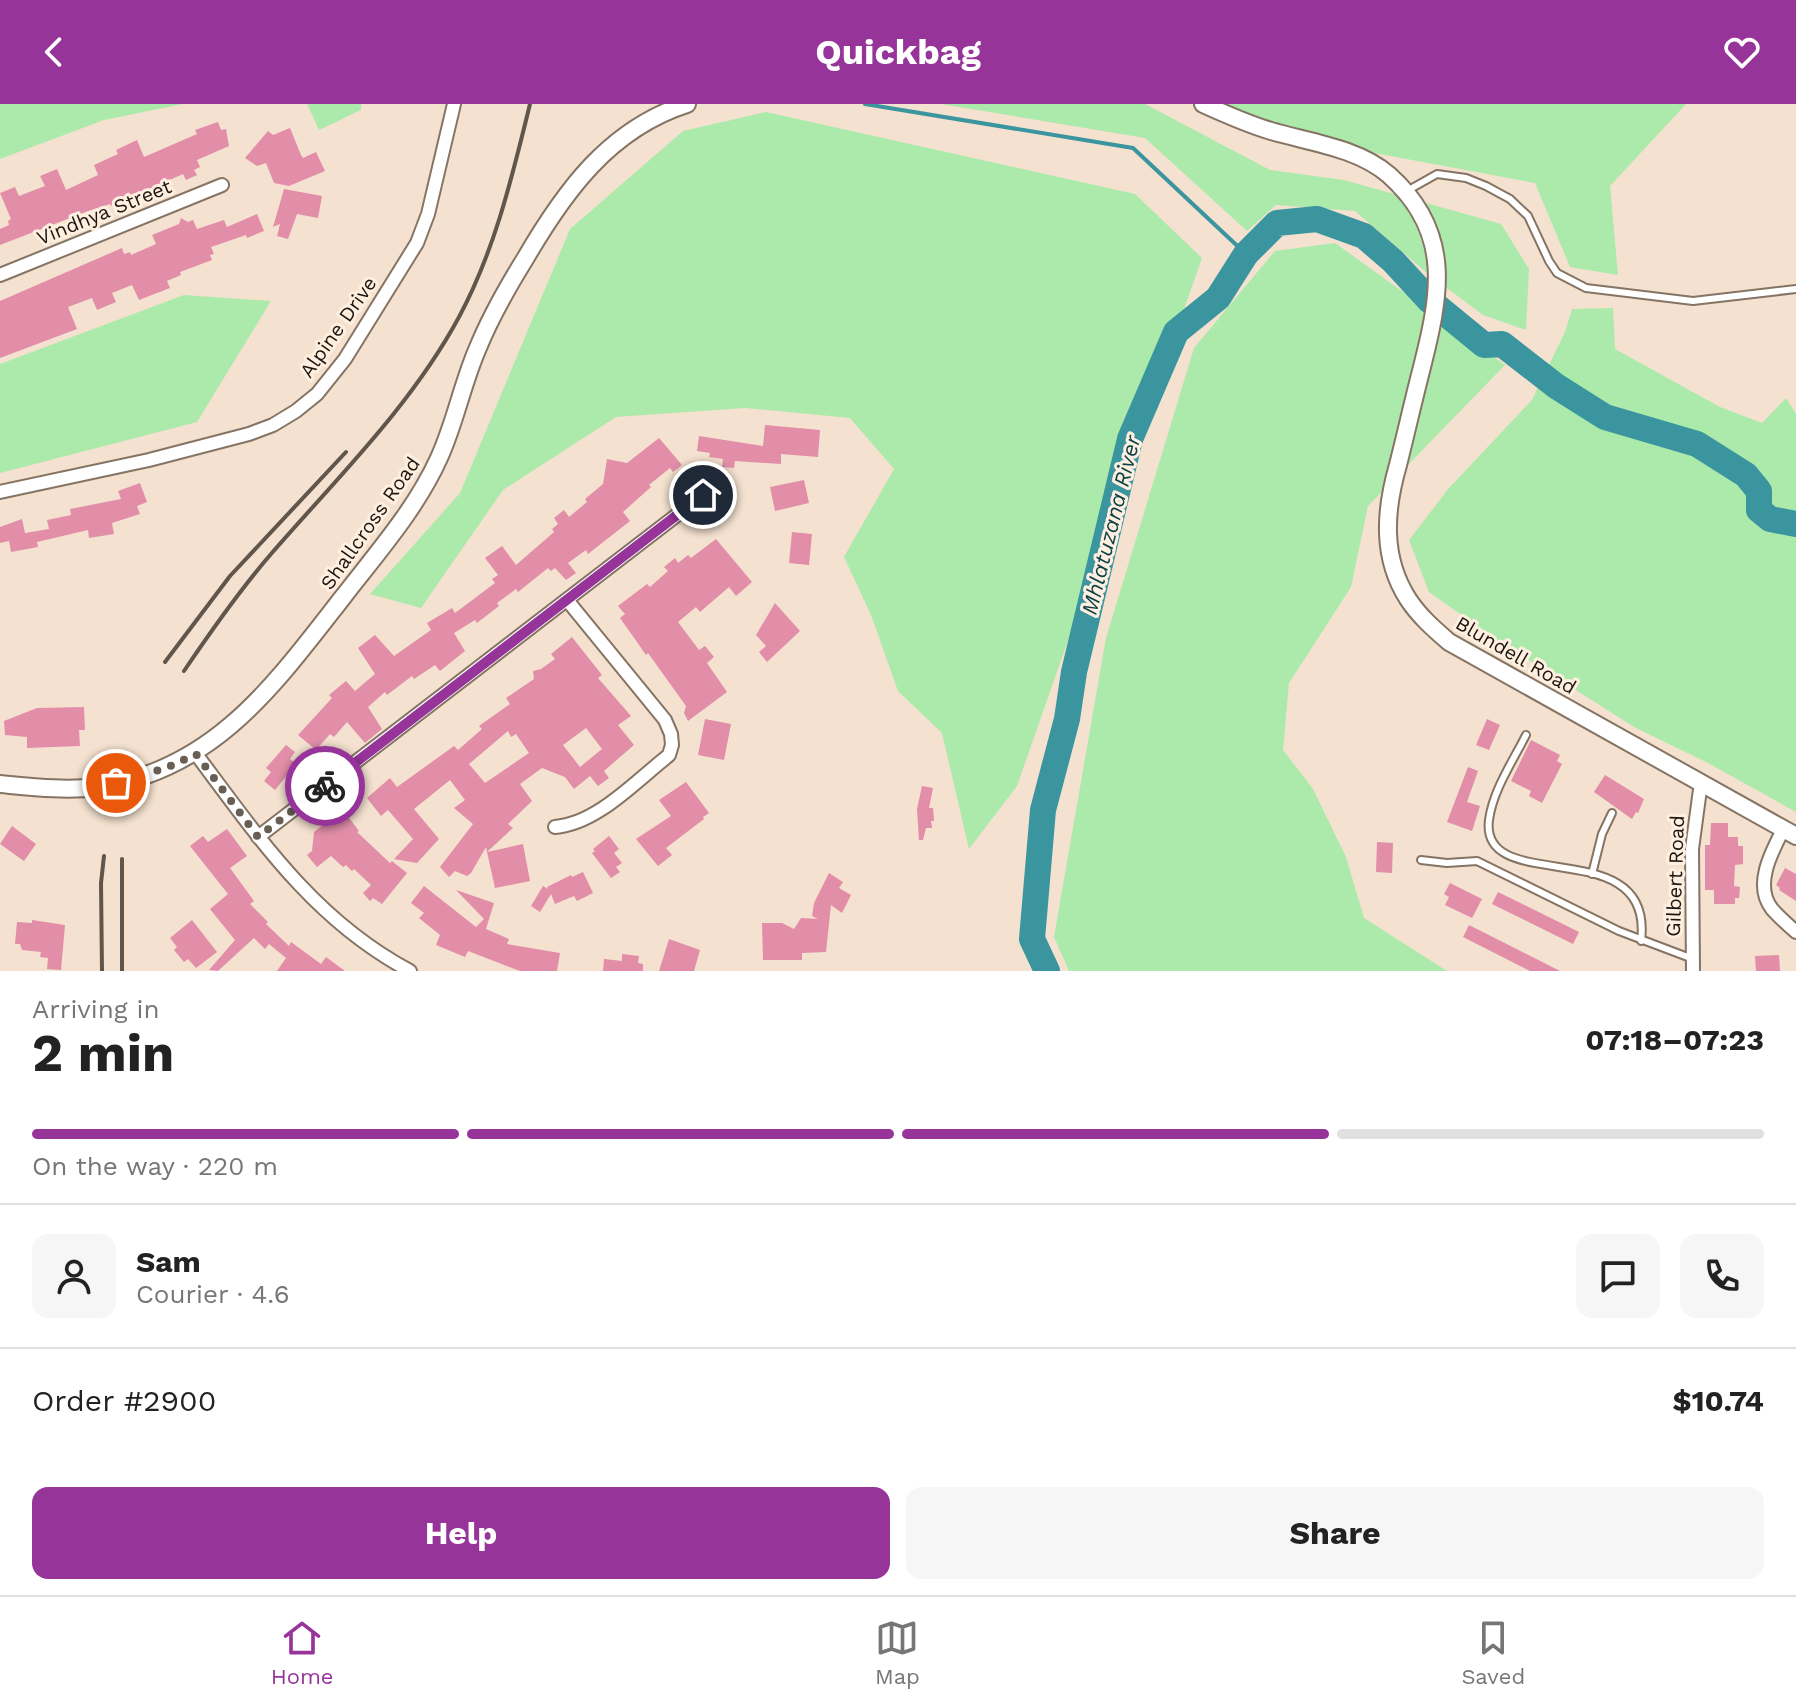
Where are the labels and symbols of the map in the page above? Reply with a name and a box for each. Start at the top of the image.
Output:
street label: Vindhya Street [33,174,175,250]
street label: Alpine Drive [294,272,382,382]
water label: Mhlatuzana River [1077,431,1146,617]
street label: Shallcross Road [315,452,425,594]
pin [669,461,737,529]
street label: Blundell Road [1451,611,1581,699]
courier [285,746,365,826]
pin [82,749,150,817]
street label: Gilbert Road [1661,815,1689,937]

